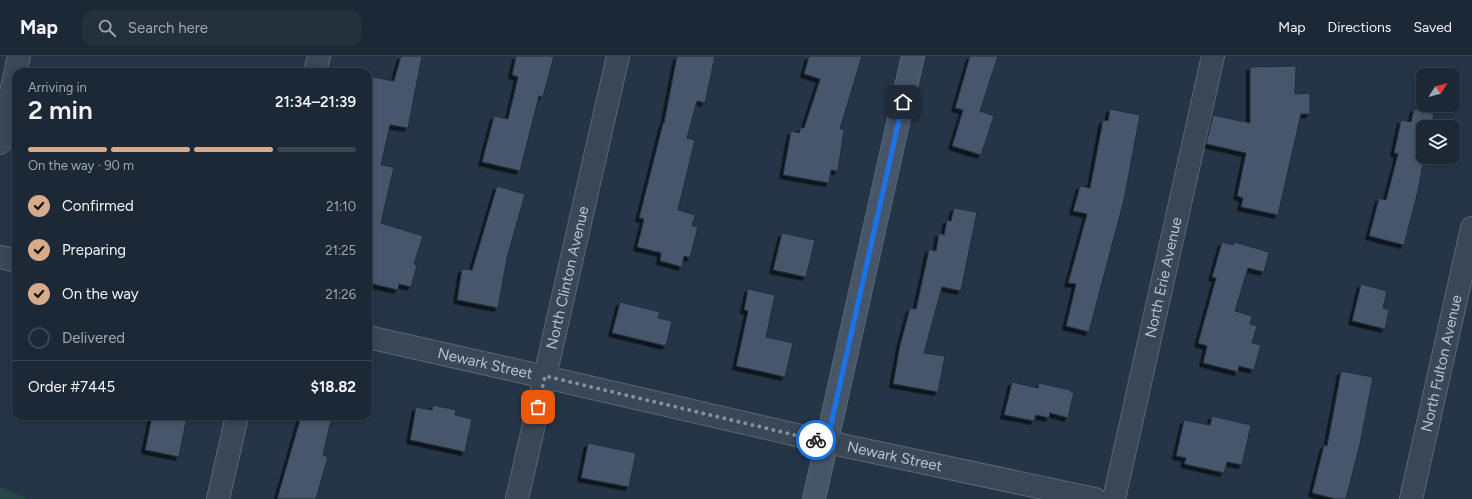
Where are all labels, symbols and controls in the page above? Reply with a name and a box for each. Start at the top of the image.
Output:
search box [82,10,362,46]
text: Map [20,16,58,39]
icon: search [96,17,118,39]
text: Search here [128,19,208,37]
text: Map [1278,19,1306,36]
text: Directions [1328,19,1391,36]
text: Saved [1413,19,1452,36]
north arrow [1416,68,1460,112]
map controls [1416,68,1460,164]
text: Arriving in [28,80,87,95]
pin [886,85,920,119]
icon: home [892,91,914,113]
text: 21:34–21:39 [275,93,356,111]
text: 2 min [28,94,93,126]
button: layers [1416,120,1460,164]
text: On the way · 90 m [28,158,134,173]
icon: check [28,195,50,217]
text: Confirmed [62,197,134,215]
text: 21:10 [326,199,356,214]
street label: North Clinton Avenue [542,204,593,351]
street label: North Erie Avenue [1141,215,1186,340]
icon: check [28,239,50,261]
text: Preparing [62,241,126,259]
text: 21:25 [325,243,356,258]
icon: check [28,283,50,305]
text: On the way [62,285,139,303]
text: 21:26 [325,287,356,302]
street label: North Fulton Avenue [1417,293,1466,434]
text: Delivered [62,329,125,347]
street label: Newark Street [436,344,535,383]
text: Order #7445 [28,378,115,396]
text: $18.82 [311,378,356,396]
pin [521,390,555,424]
icon: bag [527,396,549,418]
courier [796,420,836,460]
icon: bike [805,429,827,451]
street label: Newark Street [845,437,944,475]

